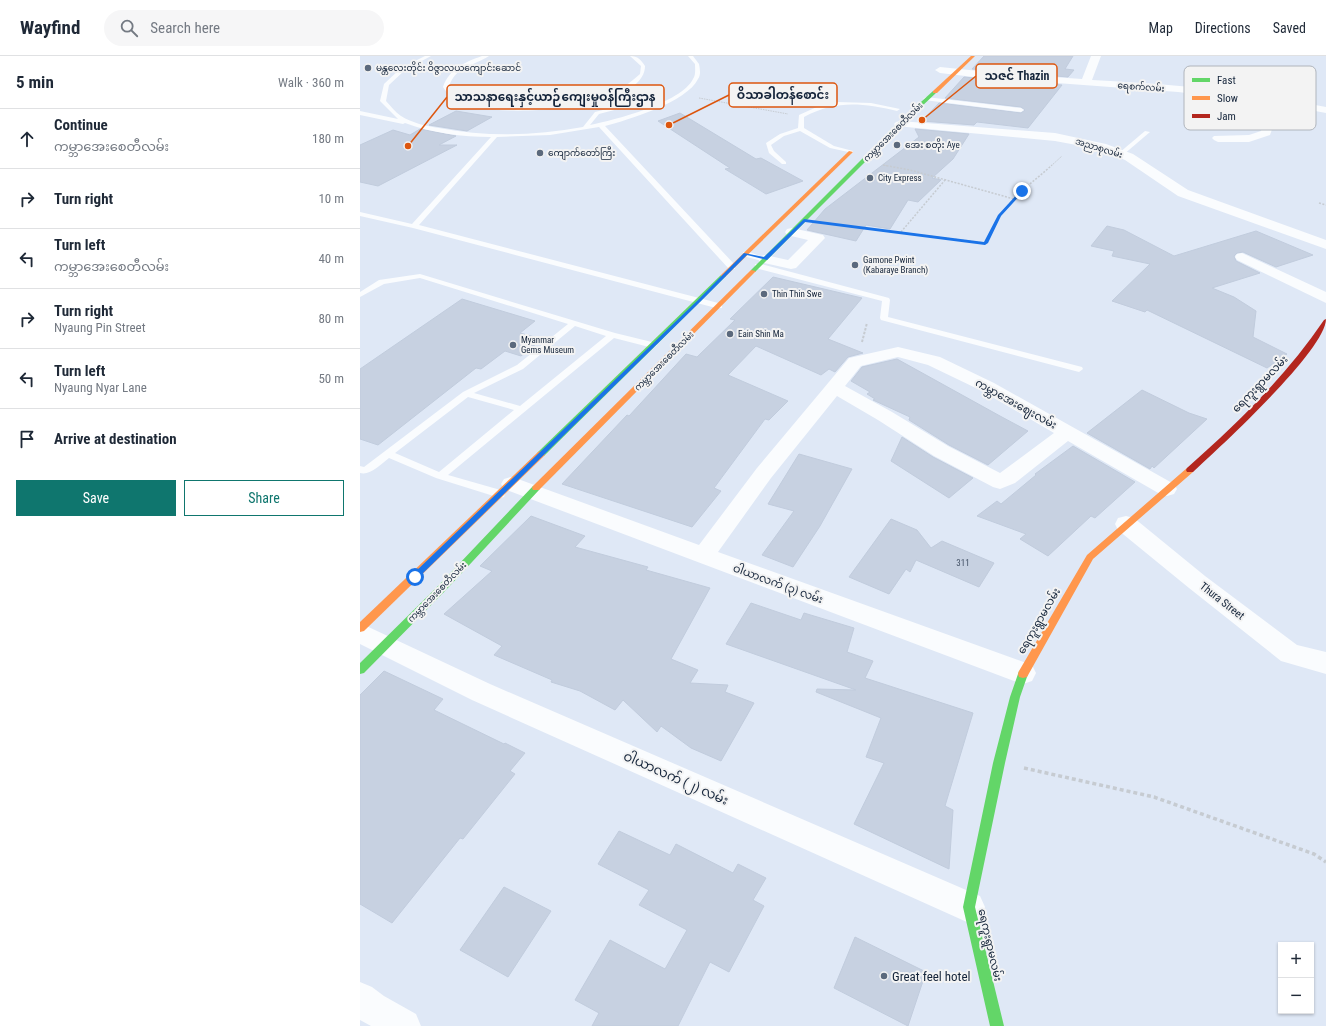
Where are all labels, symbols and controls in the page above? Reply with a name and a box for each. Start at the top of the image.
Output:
search box [104,10,384,46]
text: Wayfind [20,16,80,39]
icon: search [118,17,140,39]
text: Search here [150,19,220,37]
text: Map [1149,20,1173,36]
text: Directions [1195,20,1251,36]
text: Saved [1273,20,1306,36]
place label: မန္တလေးတိုင်း ဝိဇ္ဇာလယကျောင်းဆောင် [376,61,521,76]
marker: မန္တလေးတိုင်း ဝိဇ္ဇာလယကျောင်းဆောင် [363,63,373,73]
callout: သဇင် Thazin [976,64,1057,88]
text: သဇင် Thazin [985,66,1050,83]
legend [1184,66,1316,130]
text: 5 min [16,72,54,92]
text: Fast [1217,74,1236,87]
text: Walk · 360 m [278,75,344,90]
street label: ရေစက်လမ်း [1117,79,1165,96]
callout: ဝိသာခါတန်စောင်း [729,83,837,107]
callout: သာသနာရေးနှင့်ယာဉ်ကျေးမှုဝန်ကြီးဌာန [447,85,664,109]
text: ဝိသာခါတန်စောင်း [737,85,829,105]
text: သာသနာရေးနှင့်ယာဉ်ကျေးမှုဝန်ကြီးဌာန [454,87,656,108]
text: Slow [1217,92,1238,105]
street label: ကမ္ဘာအေးစေတီလမ်း [860,99,926,165]
text: Jam [1217,110,1236,123]
text: Continue [54,116,108,134]
icon: ahead [16,128,38,150]
text: 180 m [312,131,344,146]
street label: အညာစုလမ်း [1073,135,1124,162]
place label: အေး စတိုး Aye [905,138,960,152]
text: ကမ္ဘာအေးစေတီလမ်း [54,139,169,154]
marker: အေး စတိုး Aye [892,140,902,150]
place label: ကျောက်တော်ကြီး [548,146,615,161]
marker: ကျောက်တော်ကြီး [535,148,545,158]
marker: City Express [865,173,875,183]
place label: City Express [878,173,922,183]
route end [1013,182,1031,200]
icon: right [16,188,38,210]
text: Turn right [54,190,113,208]
text: 10 m [318,191,344,206]
text: Turn left [54,236,105,254]
icon: left [16,248,38,270]
text: 40 m [318,251,344,266]
place label: Gamone Pwint (Kabaraye Branch) [863,255,928,276]
text: ကမ္ဘာအေးစေတီလမ်း [54,259,169,274]
marker: Gamone Pwint (Kabaraye Branch) [850,260,860,270]
marker: Thin Thin Swe [759,289,769,299]
place label: Thin Thin Swe [772,289,822,299]
text: Turn right [54,302,113,320]
icon: right [16,308,38,330]
text: 80 m [318,311,344,326]
text: Nyaung Pin Street [54,320,146,335]
street label: ကမ္ဘာအေးစေတီလမ်း [631,328,697,394]
marker: Eain Shin Ma [725,329,735,339]
place label: Eain Shin Ma [738,329,784,339]
place label: Myanmar Gems Museum [521,335,574,355]
marker: Myanmar Gems Museum [508,340,518,350]
street label: ရေကူးရွာမလမ်း [1229,352,1292,417]
text: Turn left [54,362,105,380]
icon: left [16,368,38,390]
text: 50 m [318,371,344,386]
street label: ကမ္ဘာအေးဈေးလမ်း [972,375,1060,434]
text: Nyaung Nyar Lane [54,380,147,395]
icon: arrive [16,428,38,450]
text: Arrive at destination [54,430,177,448]
button: Save [16,480,176,516]
button: Share [184,480,344,516]
street label: ကမ္ဘာအေးစေတီလမ်း [404,558,470,626]
house number: 311 [956,558,970,568]
street label: ဝါယာလက် (၃) လမ်း [730,561,825,608]
route start [406,568,424,586]
street label: Thura Street [1197,580,1247,622]
street label: ရေကူးရွာမလမ်း [1014,585,1065,657]
street label: ဝါယာလက် (၂) လမ်း [620,747,731,811]
street label: ရေကူးရွာမလမ်း [973,907,1006,983]
map controls [1278,942,1314,1014]
button: + [1278,942,1314,978]
place label: Great feel hotel [892,969,971,984]
marker: Great feel hotel [879,971,889,981]
button: − [1278,978,1314,1014]

